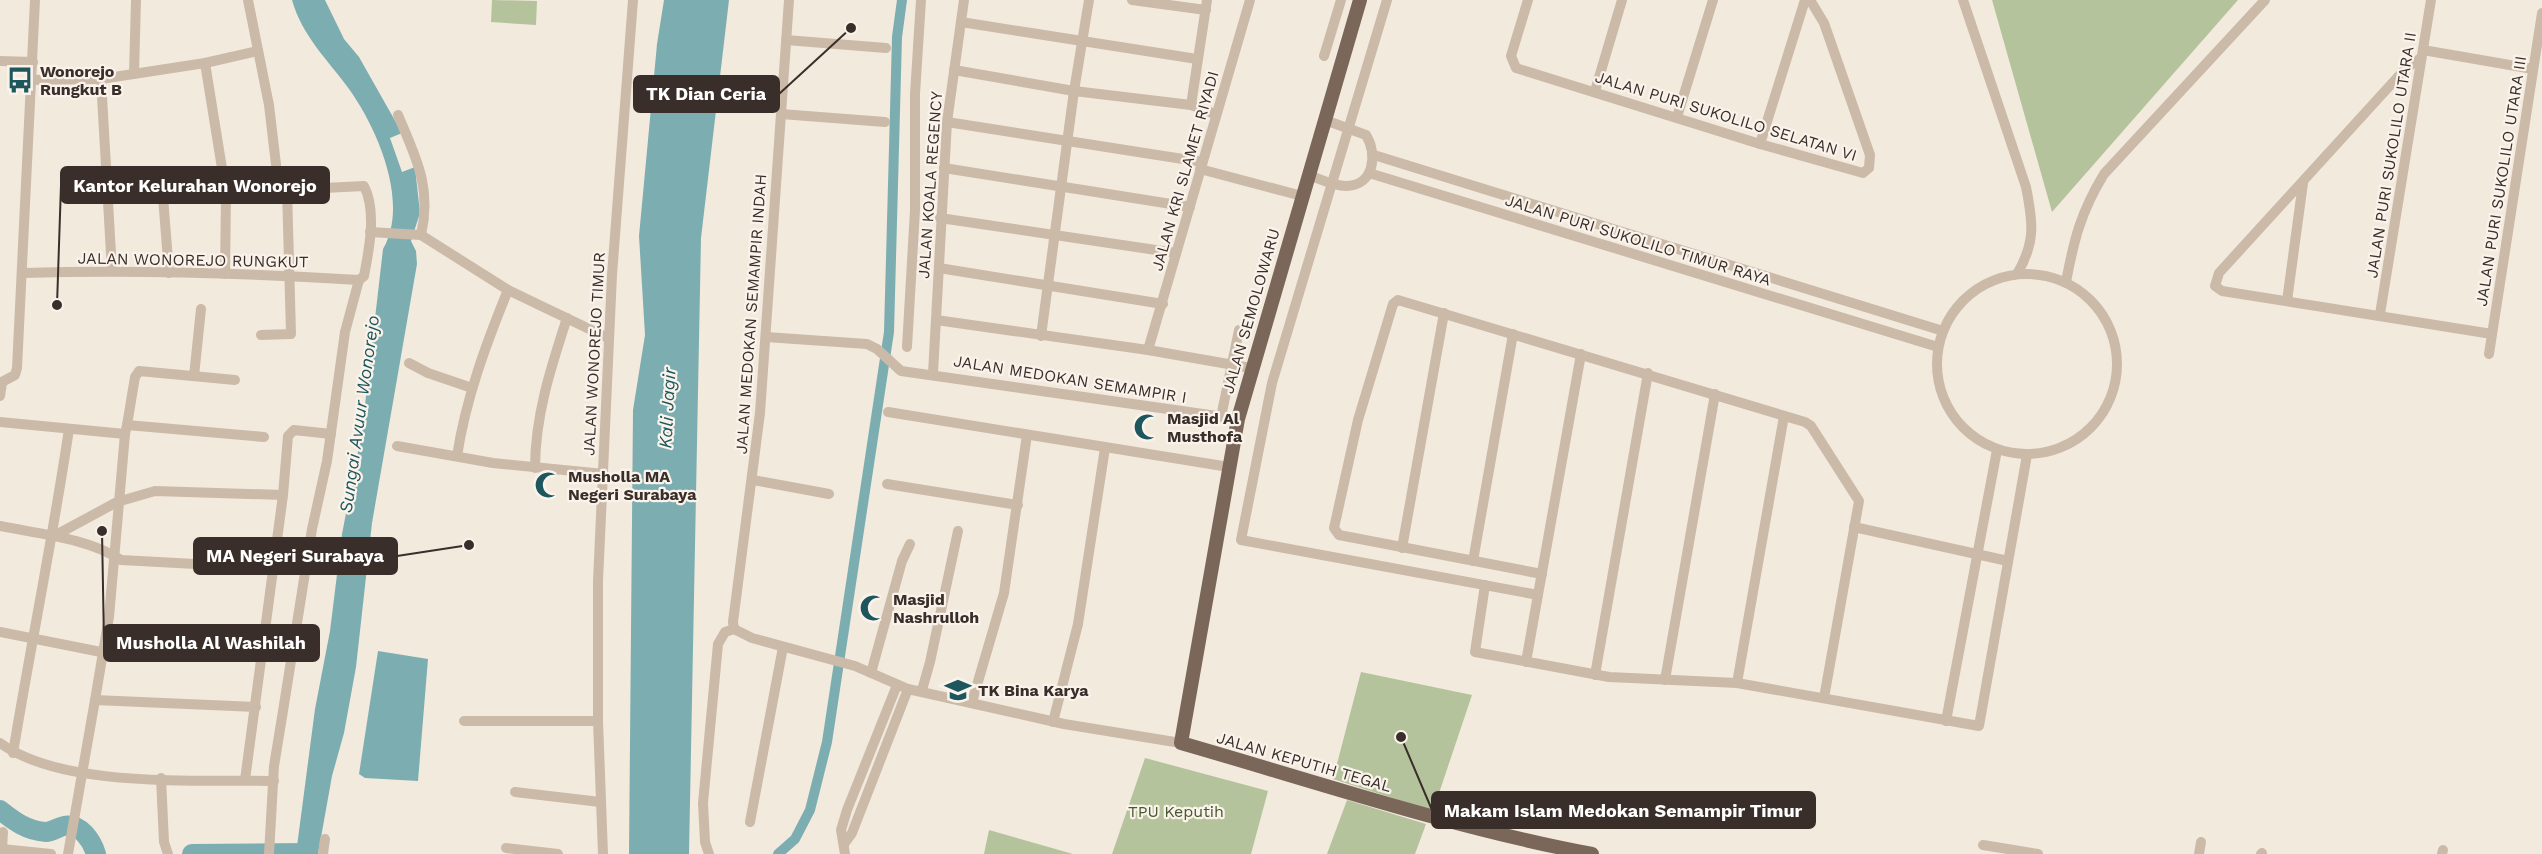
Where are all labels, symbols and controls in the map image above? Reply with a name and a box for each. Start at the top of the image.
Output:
street label: JALAN PURI SUKOLILO UTARA II [2362,31,2420,279]
street label: JALAN PURI SUKOLILO UTARA III [2472,54,2530,308]
place label: Wonorejo Rungkut B [40,62,122,99]
bus stop icon: Wonorejo Rungkut B [5,65,35,95]
street label: JALAN PURI SUKOLILO SELATAN VI [1593,67,1859,165]
street label: JALAN KRI SLAMET RIYADI [1147,69,1223,273]
callout: TK Dian Ceria [634,76,779,112]
text: TK Dian Ceria [646,83,767,104]
street label: JALAN KOALA REGENCY [914,91,946,279]
callout: Kantor Kelurahan Wonorejo [61,167,329,203]
street label: JALAN MEDOKAN SEMAMPIR INDAH [732,173,770,455]
text: Kantor Kelurahan Wonorejo [73,175,317,196]
street label: JALAN PURI SUKOLILO TIMUR RAYA [1503,190,1774,290]
street label: JALAN SEMOLOWARU [1218,226,1284,396]
street label: JALAN WONOREJO RUNGKUT [77,248,309,272]
street label: JALAN WONOREJO TIMUR [579,252,609,456]
water label: Sungai Avuur Wonorejo [335,314,383,514]
street label: JALAN MEDOKAN SEMAMPIR I [952,351,1188,407]
water label: Kali Jagir [654,366,680,449]
place label: Masjid Al Musthofa [1167,409,1243,446]
mosque icon: Masjid Al Musthofa [1132,412,1162,442]
place label: Musholla MA Negeri Surabaya [568,467,697,504]
mosque icon: Musholla MA Negeri Surabaya [533,470,563,500]
callout: MA Negeri Surabaya [194,538,397,574]
text: MA Negeri Surabaya [206,545,384,566]
place label: Masjid Nashrulloh [893,590,979,627]
mosque icon: Masjid Nashrulloh [858,593,888,623]
callout: Musholla Al Washilah [104,625,319,661]
text: Musholla Al Washilah [116,632,306,653]
school or university icon: TK Bina Karya [943,675,973,705]
place label: TK Bina Karya [978,681,1089,700]
street label: JALAN KEPUTIH TEGAL [1214,728,1394,796]
callout: Makam Islam Medokan Semampir Timur [1432,792,1815,828]
text: Makam Islam Medokan Semampir Timur [1444,800,1803,821]
park label: TPU Keputih [1128,802,1224,821]

